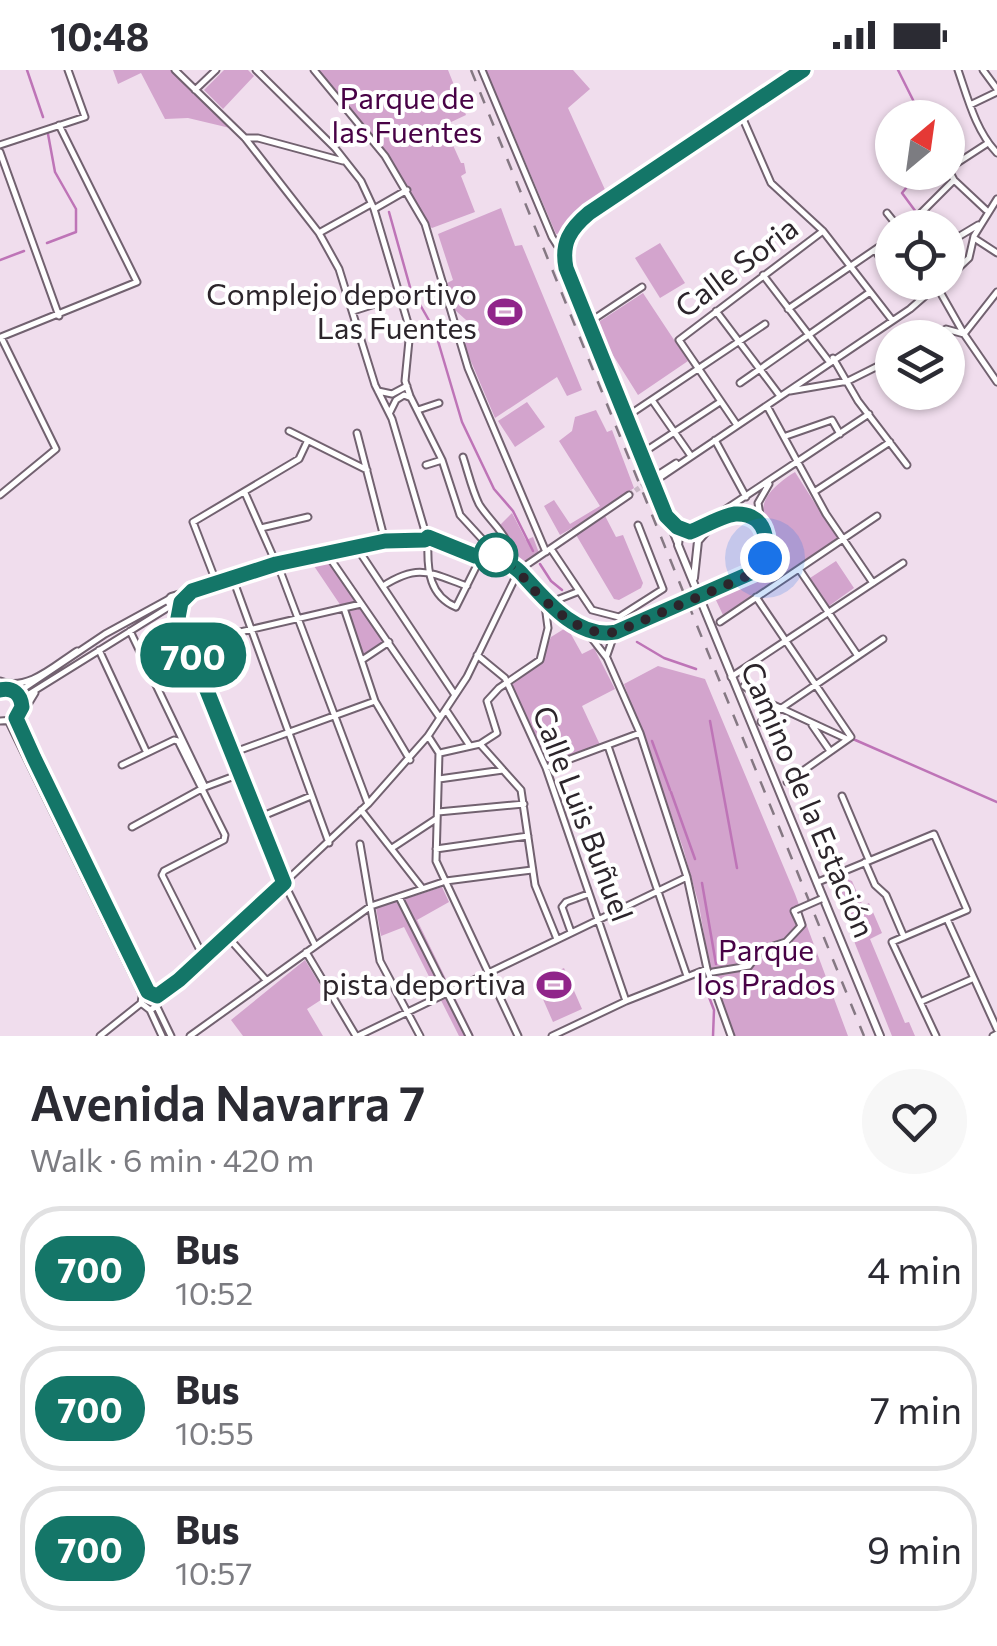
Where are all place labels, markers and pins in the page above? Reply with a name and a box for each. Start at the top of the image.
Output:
place label: Complejo deportivo Las Fuentes [206,274,477,345]
sports icon: Complejo deportivo Las Fuentes [486,293,524,331]
unlabelled marker [475,534,517,576]
place label: pista deportiva [322,964,526,1001]
sports icon: pista deportiva [535,966,573,1004]

